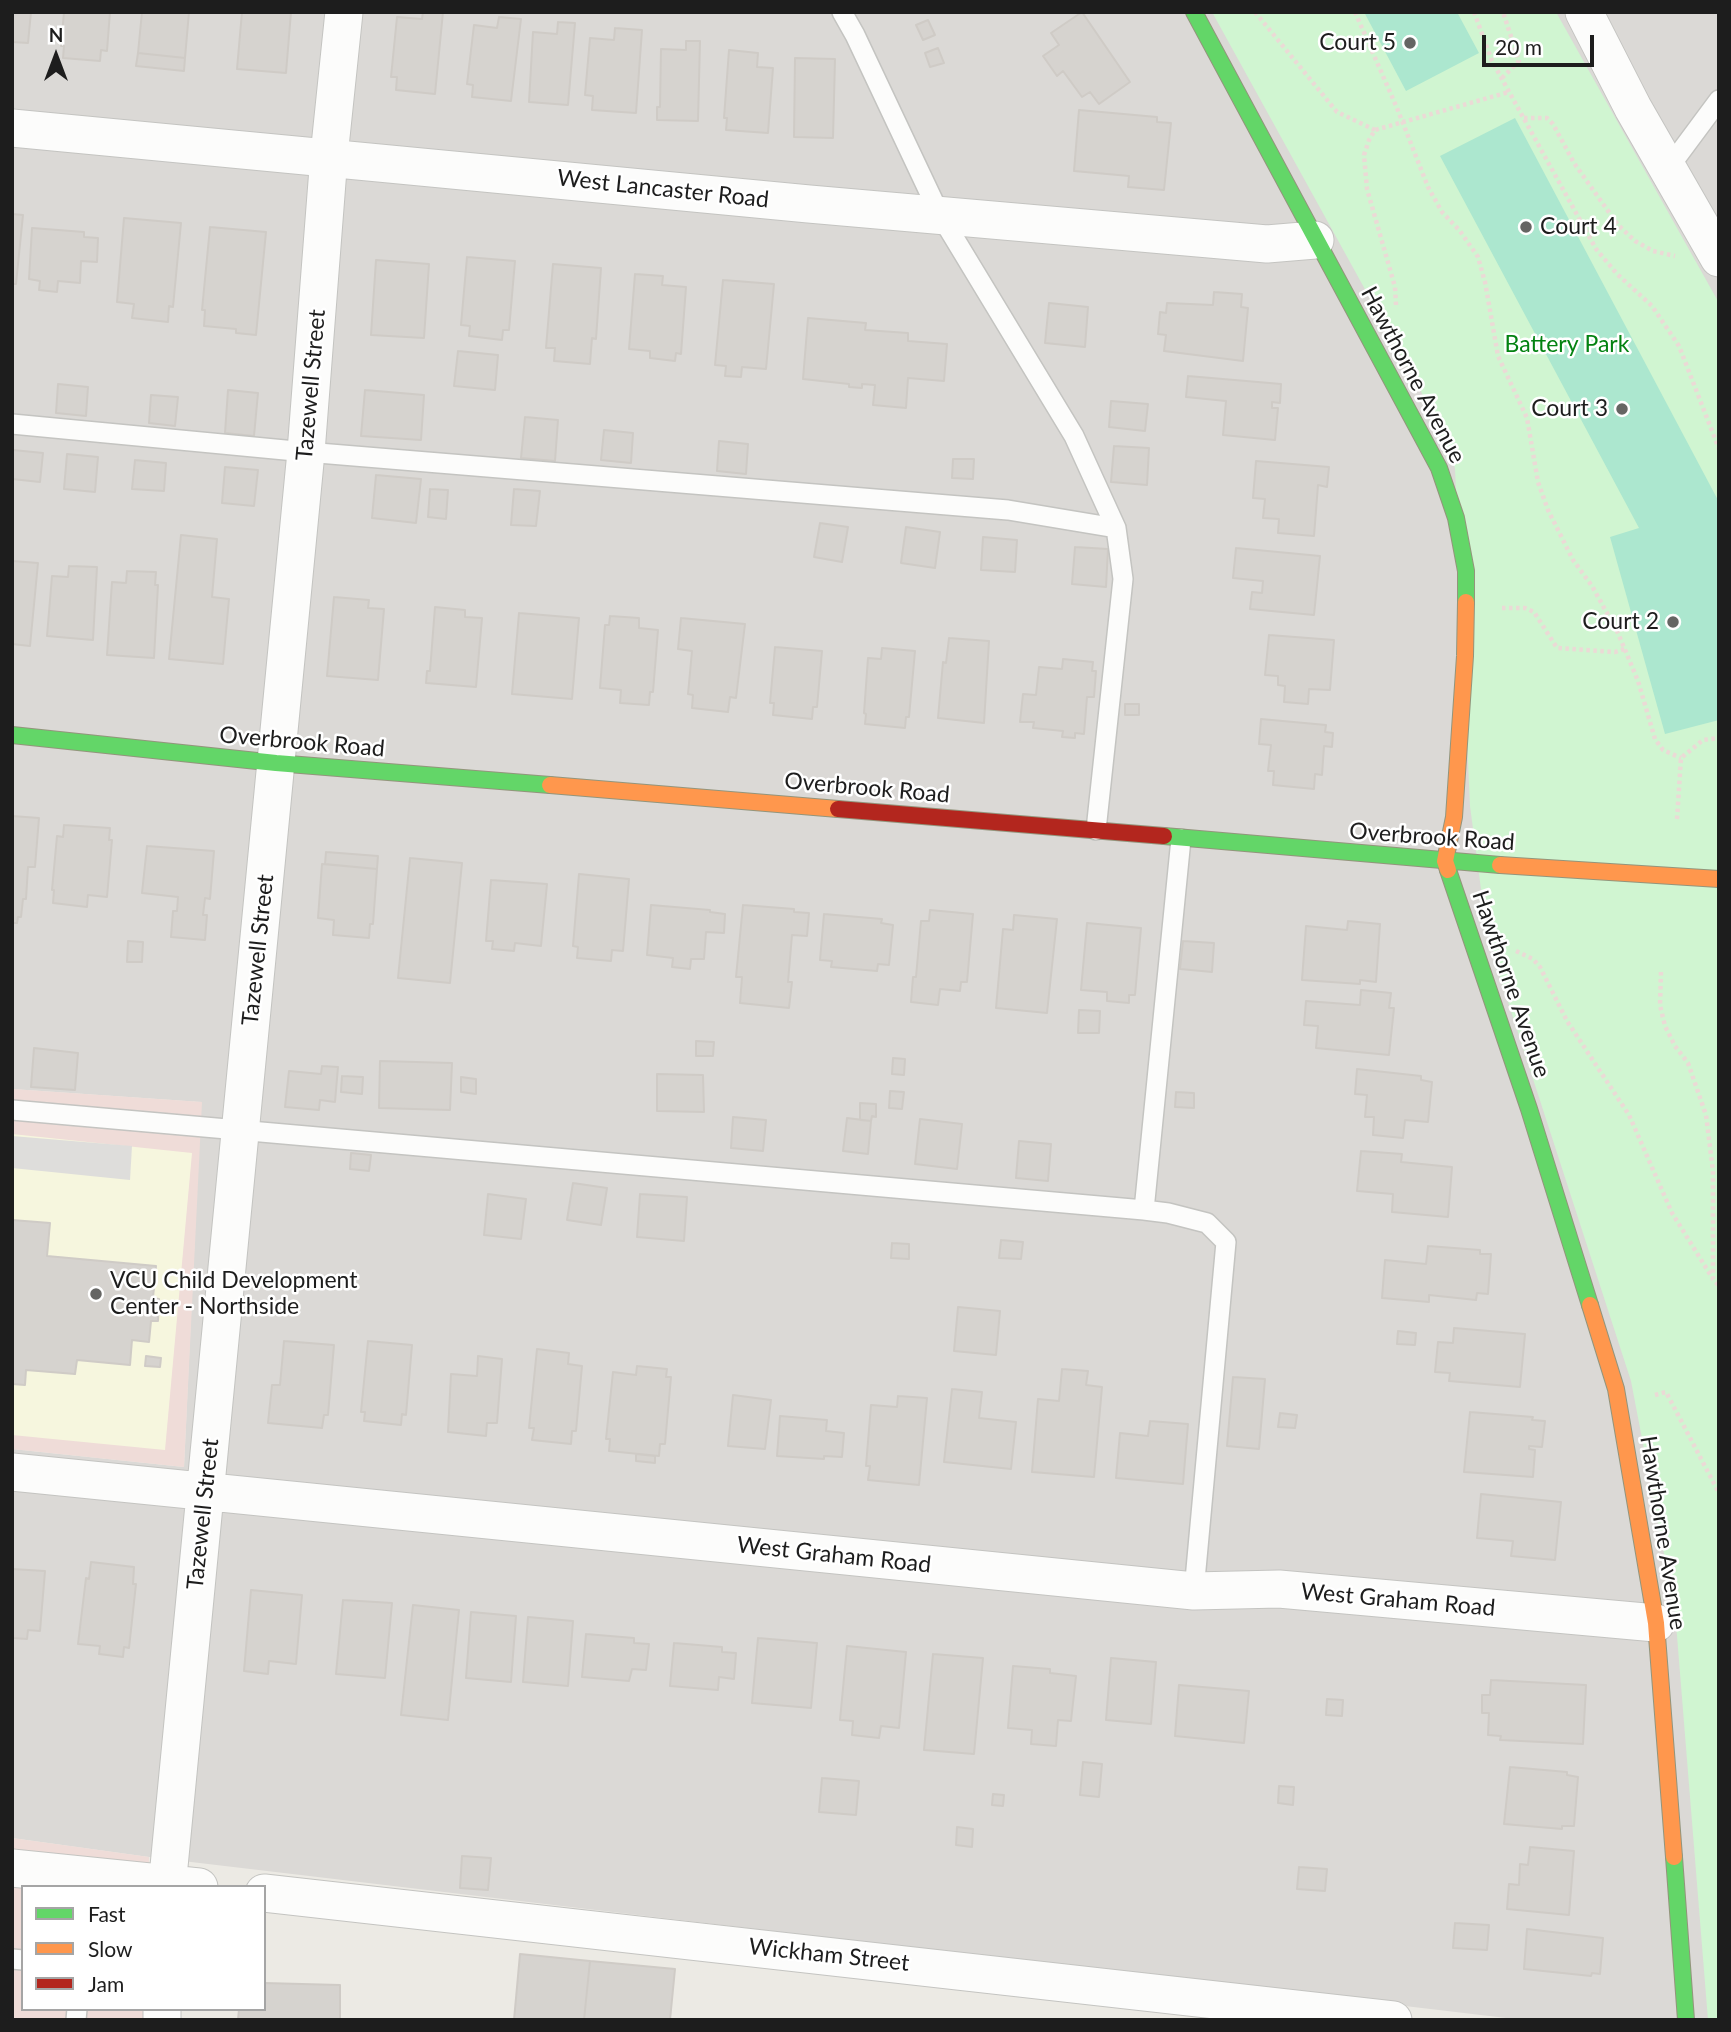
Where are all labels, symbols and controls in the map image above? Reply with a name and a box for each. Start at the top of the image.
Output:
north arrow [21,21,91,91]
scale bar [1486,21,1598,65]
text: N [49,23,63,46]
place label: Court 5 [1319,29,1396,57]
text: 20 m [1495,34,1542,59]
marker: Court 5 [1402,35,1418,51]
street label: West Lancaster Road [556,164,770,214]
place label: Court 4 [1540,213,1617,241]
marker: Court 4 [1518,219,1534,235]
street label: Hawthorne Avenue [1355,282,1471,468]
street label: Tazewell Street [291,308,331,462]
park label: Battery Park [1505,331,1629,359]
place label: Court 3 [1531,395,1608,423]
marker: Court 3 [1614,401,1630,417]
place label: Court 2 [1582,608,1659,636]
marker: Court 2 [1665,614,1681,630]
street label: Overbrook Road [218,721,386,763]
street label: Overbrook Road [783,767,951,809]
street label: Overbrook Road [1348,817,1516,857]
street label: Tazewell Street [236,873,280,1027]
street label: Hawthorne Avenue [1466,887,1556,1081]
place label: VCU Child Development Center - Northside [110,1267,357,1321]
marker: VCU Child Development Center - Northside [88,1286,104,1302]
street label: Hawthorne Avenue [1634,1434,1692,1632]
street label: Tazewell Street [181,1437,225,1591]
street label: West Graham Road [736,1531,932,1579]
street label: West Graham Road [1300,1578,1496,1622]
legend [21,1885,266,2011]
text: Fast [88,1901,125,1926]
street label: Wickham Street [747,1933,911,1977]
text: Slow [88,1936,132,1961]
text: Jam [88,1971,124,1996]

